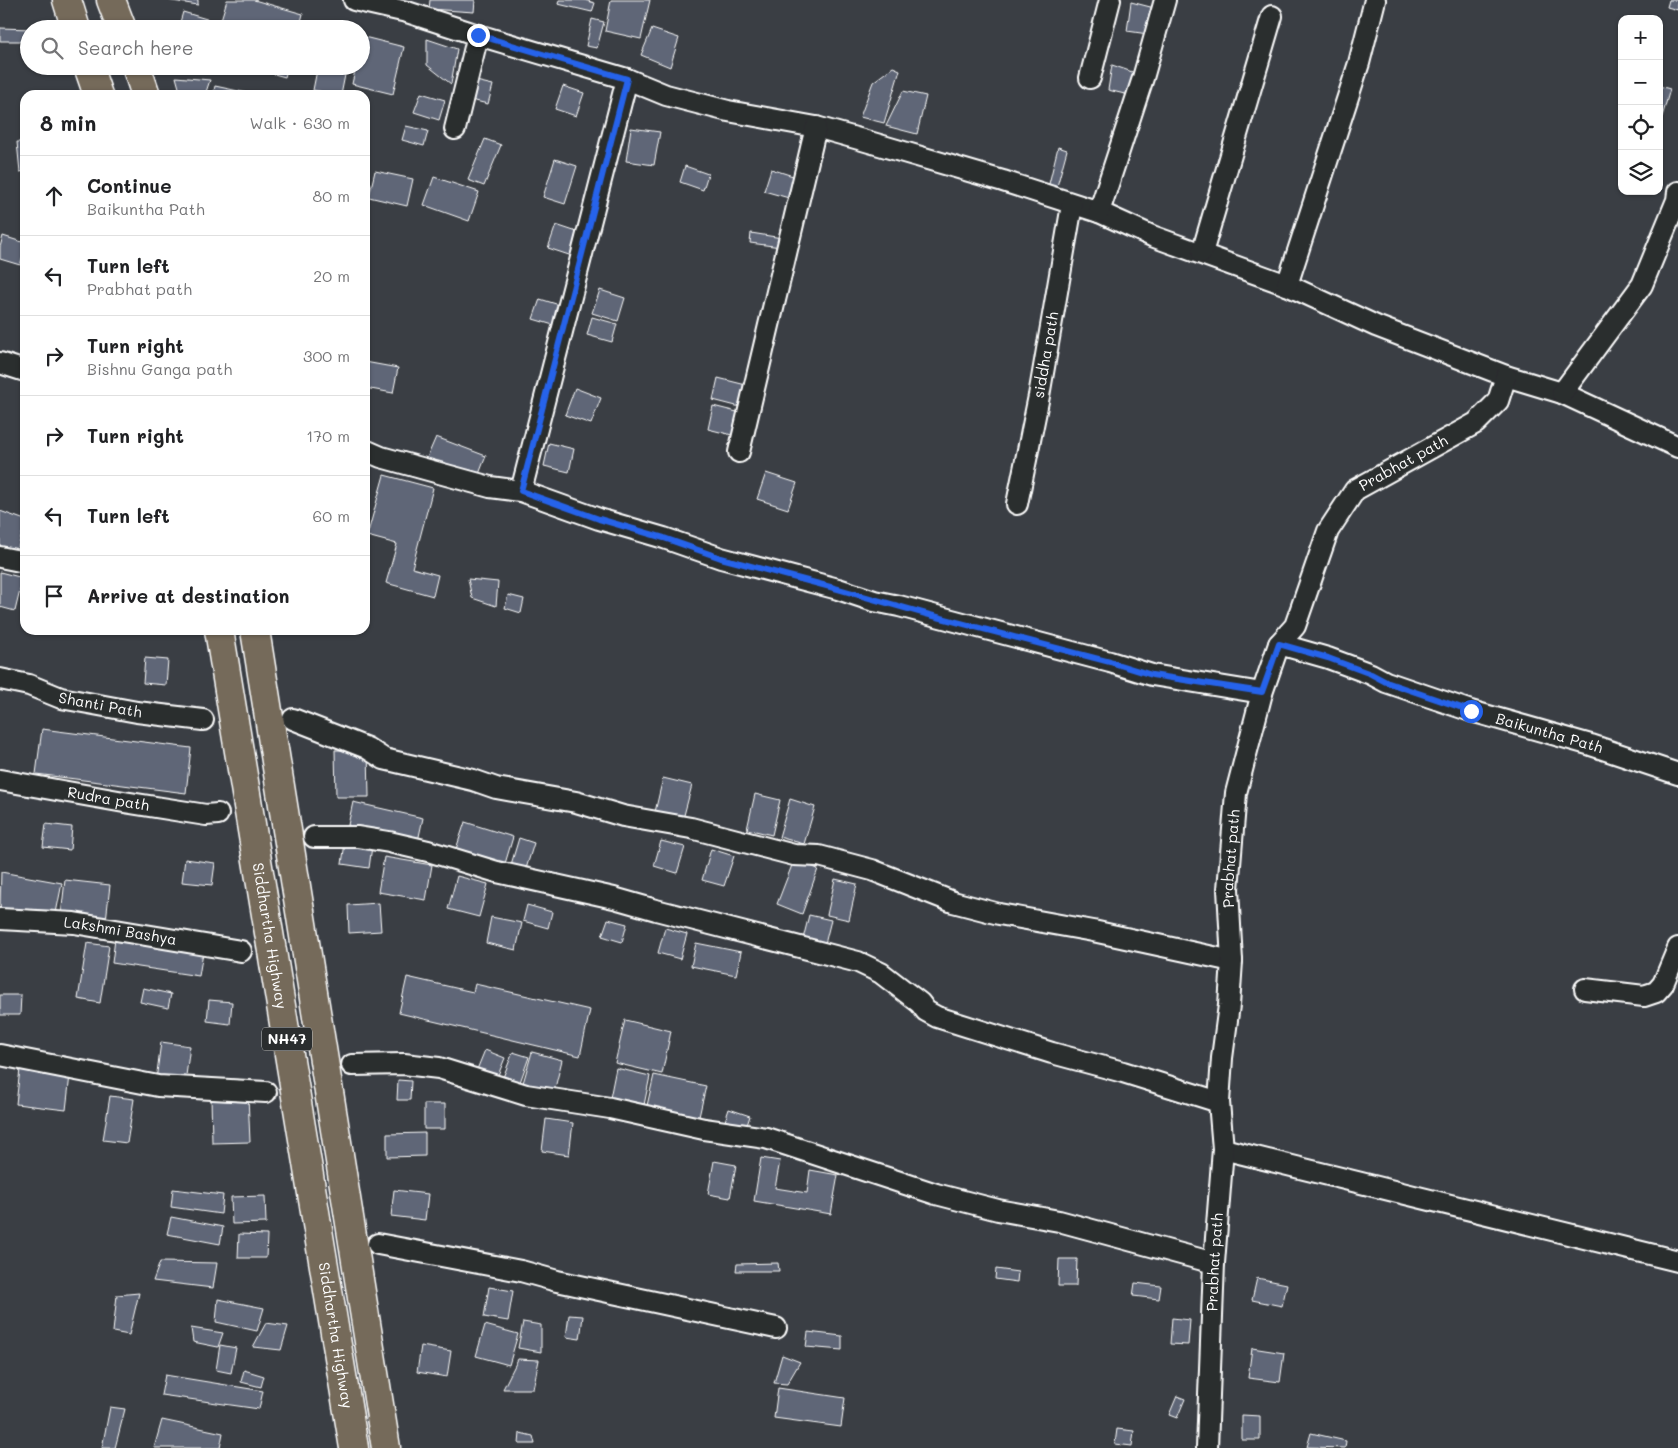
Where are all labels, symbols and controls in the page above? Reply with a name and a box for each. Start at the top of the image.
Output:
map controls [1618,15,1663,195]
button: + [1618,15,1663,60]
search box [20,20,370,75]
route end [467,24,490,47]
icon: search [38,34,66,62]
text: Search here [78,35,194,60]
button: − [1618,60,1663,105]
button: locate [1618,105,1663,150]
text: 8 min [40,109,96,136]
text: Walk · 630 m [249,112,350,133]
button: layers [1618,150,1663,195]
text: Continue [87,173,172,198]
icon: ahead [40,182,68,210]
text: 80 m [313,185,350,206]
text: Baikuntha Path [87,198,205,219]
text: Turn left [87,253,170,278]
icon: left [40,262,68,290]
text: 20 m [313,265,350,286]
text: Prabhat path [87,278,192,299]
street label: siddha path [1028,310,1062,399]
text: Turn right [87,333,184,358]
icon: right [40,342,68,370]
text: 300 m [303,345,350,366]
text: Bishnu Ganga path [87,358,232,379]
icon: right [40,422,68,450]
text: Turn right [87,423,184,448]
text: 170 m [306,425,350,446]
street label: Prabhat path [1355,430,1451,495]
icon: left [40,502,68,530]
text: Turn left [87,503,170,528]
text: 60 m [313,505,350,526]
icon: arrive [40,582,68,610]
text: Arrive at destination [87,583,290,608]
street label: Shanti Path [57,687,143,721]
route start [1460,700,1483,723]
street label: Baikuntha Path [1494,708,1606,757]
street label: Rudra path [66,781,151,815]
street label: Prabhat path [1217,809,1244,908]
street label: Siddhartha Highway [249,861,292,1010]
street label: Lakshmi Bashya [63,911,178,949]
road number: NH47 [262,1028,312,1050]
street label: Prabhat path [1201,1212,1227,1312]
street label: Siddhartha Highway [314,1261,358,1410]

